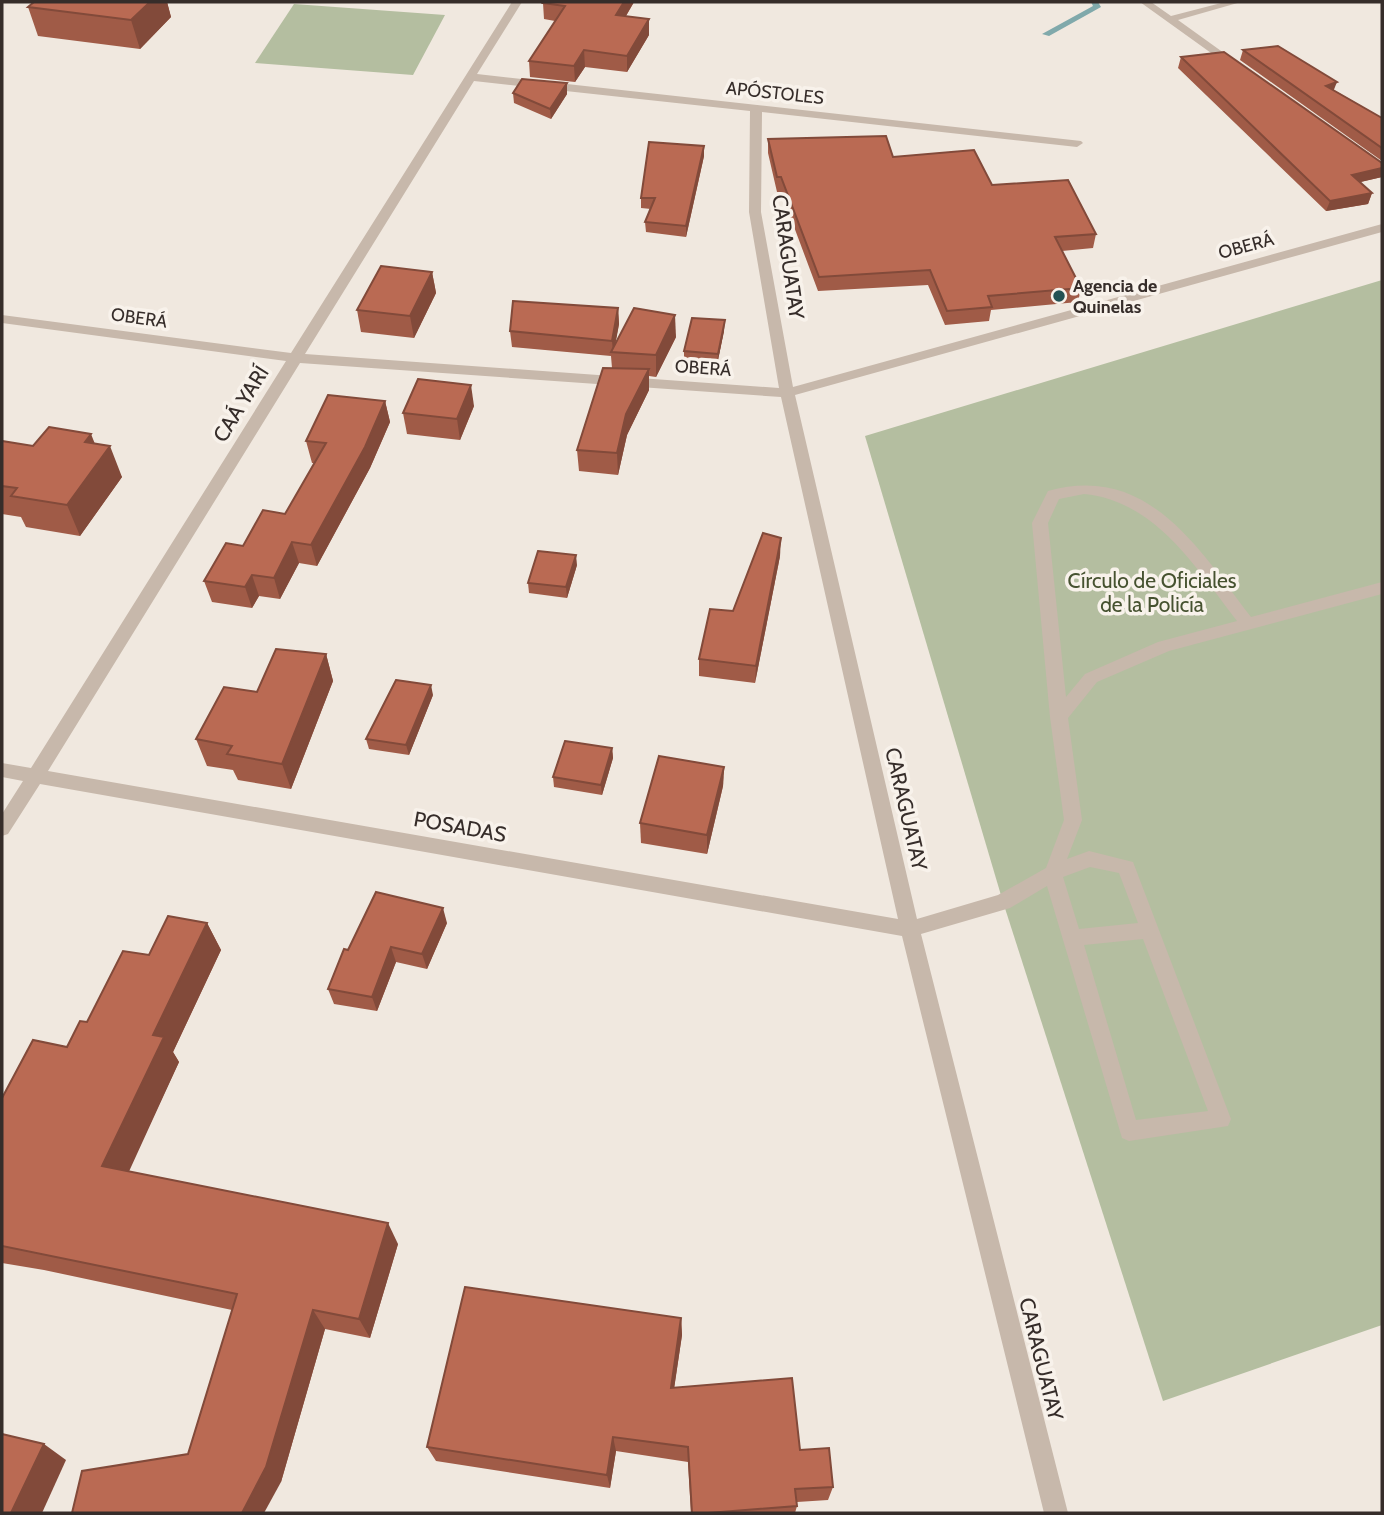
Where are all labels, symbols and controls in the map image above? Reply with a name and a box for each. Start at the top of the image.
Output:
street label: APÓSTOLES [725,77,825,109]
street label: CARAGUATAY [767,193,810,322]
street label: OBERÁ [1216,228,1276,264]
place label: Agencia de Quinelas [1073,275,1157,318]
marker: Agencia de Quinelas [1051,288,1067,304]
street label: OBERÁ [109,303,169,333]
street label: OBERÁ [674,355,732,381]
street label: CAÁ YARÍ [207,361,274,446]
park label: Círculo de Oficiales de la Policía [1067,568,1237,617]
street label: CARAGUATAY [880,745,933,874]
street label: POSADAS [412,806,508,847]
street label: CARAGUATAY [1014,1295,1069,1424]

